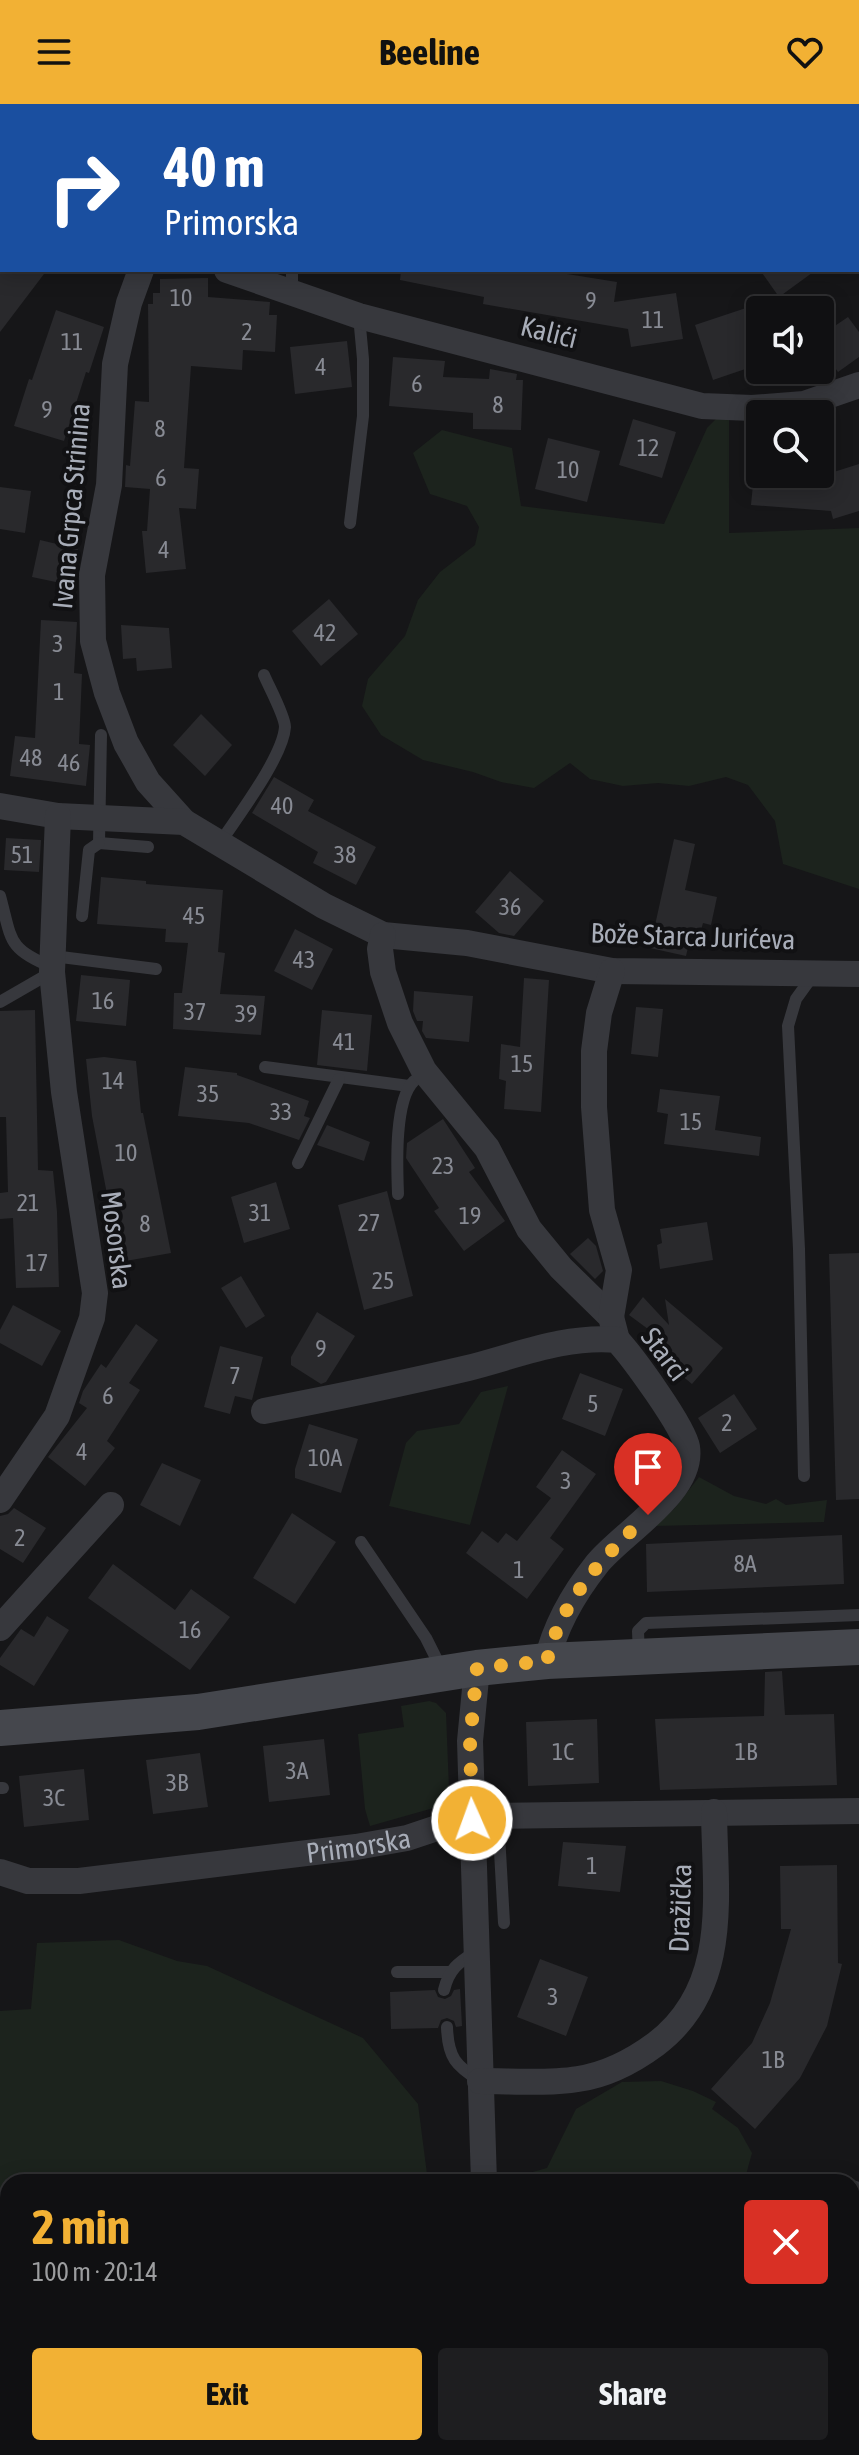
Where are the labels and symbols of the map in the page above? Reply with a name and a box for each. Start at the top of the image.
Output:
house number: 10 [170,284,192,311]
house number: 9 [585,287,597,314]
house number: 11 [642,306,664,333]
street label: Kalići [518,310,580,354]
house number: 2 [241,318,253,345]
house number: 11 [61,328,83,355]
house number: 4 [315,353,327,380]
house number: 6 [411,370,423,397]
house number: 8 [492,391,504,418]
house number: 9 [41,396,53,423]
street label: Ivana Grpca Strinina [46,402,96,610]
house number: 8 [154,415,166,442]
house number: 12 [637,434,659,461]
house number: 10 [557,456,579,483]
house number: 6 [155,464,167,491]
house number: 4 [158,536,170,563]
house number: 42 [314,619,336,646]
house number: 3 [52,630,64,657]
house number: 1 [53,678,65,705]
house number: 48 [20,744,42,771]
house number: 46 [58,749,80,776]
house number: 40 [271,792,293,819]
house number: 51 [11,841,33,868]
house number: 38 [334,841,356,868]
house number: 36 [499,893,521,920]
house number: 45 [183,902,205,929]
street label: Bože Starca Jurićeva [590,916,796,956]
house number: 43 [293,946,315,973]
house number: 16 [92,987,114,1014]
house number: 37 [184,998,206,1025]
house number: 39 [235,1000,257,1027]
house number: 41 [333,1028,355,1055]
house number: 15 [511,1050,533,1077]
house number: 14 [102,1067,124,1094]
house number: 35 [197,1080,219,1107]
house number: 33 [270,1098,292,1125]
house number: 15 [680,1108,702,1135]
house number: 10 [115,1139,137,1166]
house number: 23 [432,1152,454,1179]
house number: 21 [17,1189,39,1216]
street label: Mosorska [95,1189,139,1291]
house number: 31 [249,1199,271,1226]
house number: 19 [459,1202,481,1229]
house number: 27 [358,1209,380,1236]
house number: 8 [139,1210,151,1237]
house number: 17 [26,1249,48,1276]
house number: 25 [372,1267,394,1294]
street label: Starci [635,1321,695,1387]
house number: 9 [315,1335,327,1362]
house number: 7 [229,1362,241,1389]
house number: 6 [102,1382,114,1409]
house number: 5 [587,1390,599,1417]
house number: 2 [721,1409,733,1436]
pin [614,1433,682,1515]
house number: 4 [76,1438,88,1465]
house number: 10A [308,1444,342,1471]
house number: 3 [560,1467,572,1494]
house number: 2 [14,1524,26,1551]
house number: 8A [733,1550,757,1577]
house number: 1 [513,1556,525,1583]
house number: 16 [179,1616,201,1643]
house number: 1C [552,1738,574,1765]
house number: 1B [735,1738,758,1765]
house number: 3A [285,1757,309,1784]
house number: 3B [166,1769,189,1796]
position arrow [430,1778,514,1862]
house number: 3C [43,1784,65,1811]
street label: Primorska [304,1822,413,1869]
house number: 1 [586,1852,598,1879]
street label: Dražička [662,1863,698,1953]
house number: 3 [547,1983,559,2010]
house number: 1B [762,2046,785,2073]

